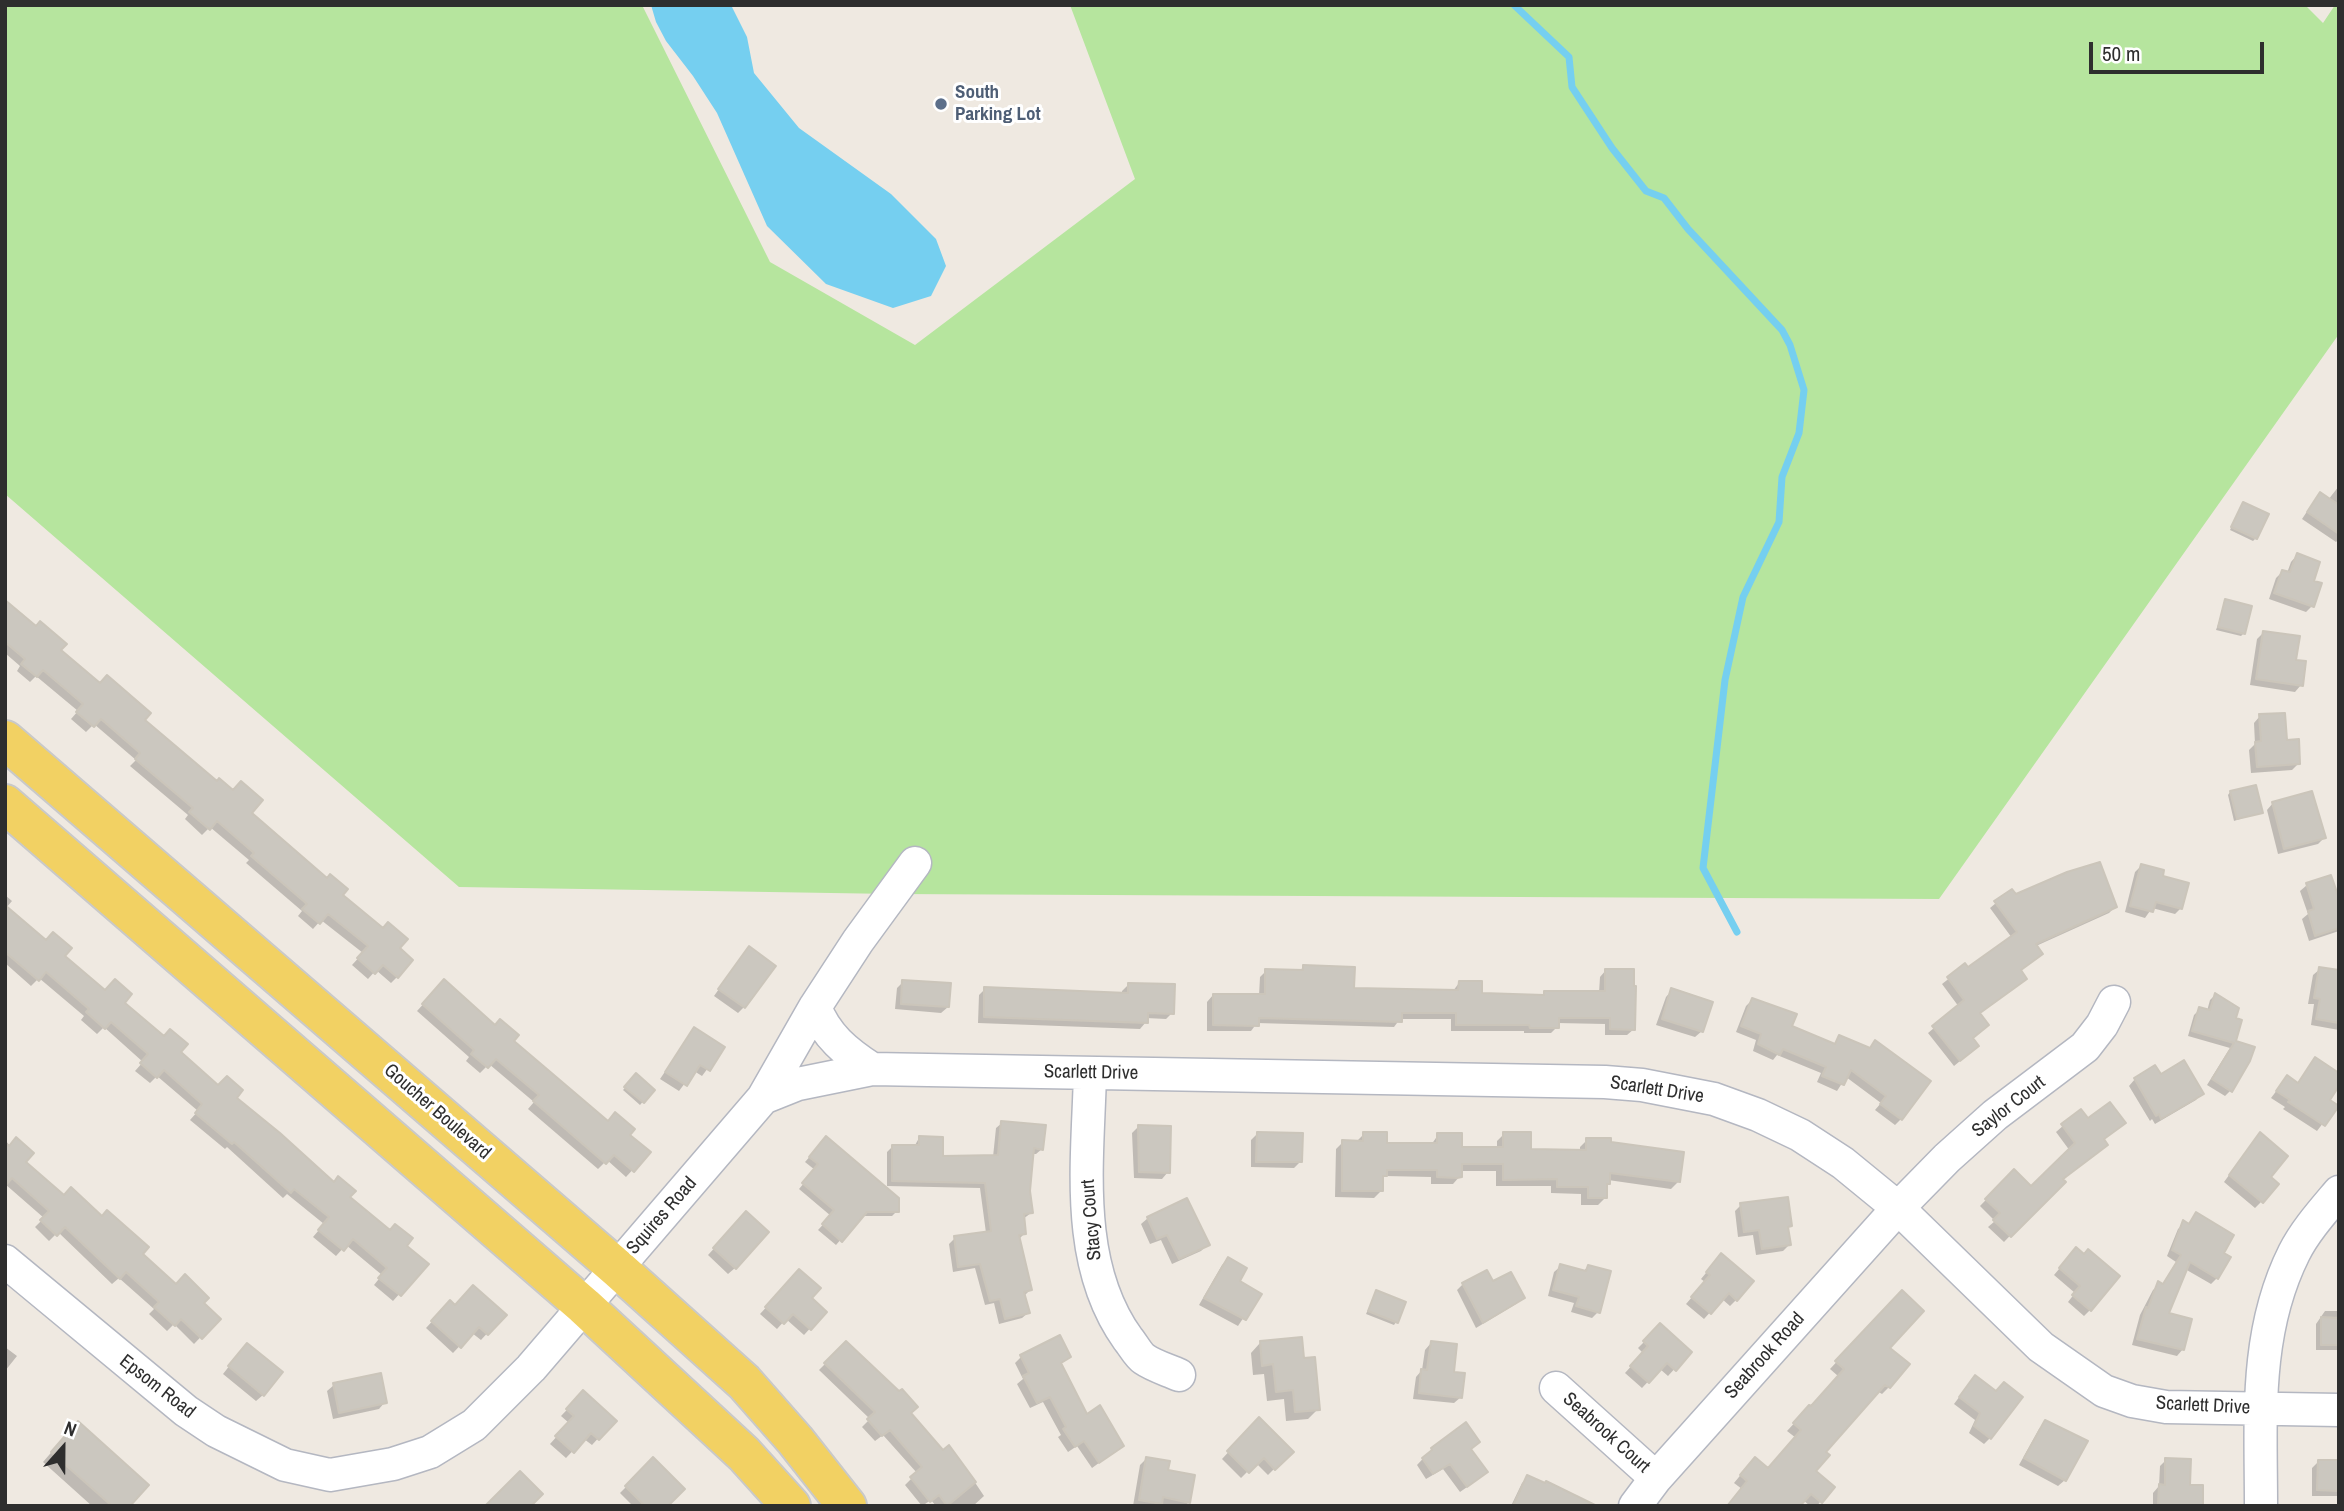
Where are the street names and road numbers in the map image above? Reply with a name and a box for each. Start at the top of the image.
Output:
street label: Goucher Boulevard [379,1059,495,1165]
street label: Scarlett Drive [1044,1061,1138,1085]
street label: Scarlett Drive [1609,1071,1705,1109]
street label: Saylor Court [1968,1071,2050,1143]
street label: Squires Road [622,1173,702,1259]
street label: Stacy Court [1077,1178,1107,1262]
street label: Seabrook Road [1720,1308,1810,1404]
street label: Epsom Road [114,1350,200,1424]
street label: Seabrook Court [1558,1388,1654,1478]
street label: Scarlett Drive [2155,1392,2251,1420]

